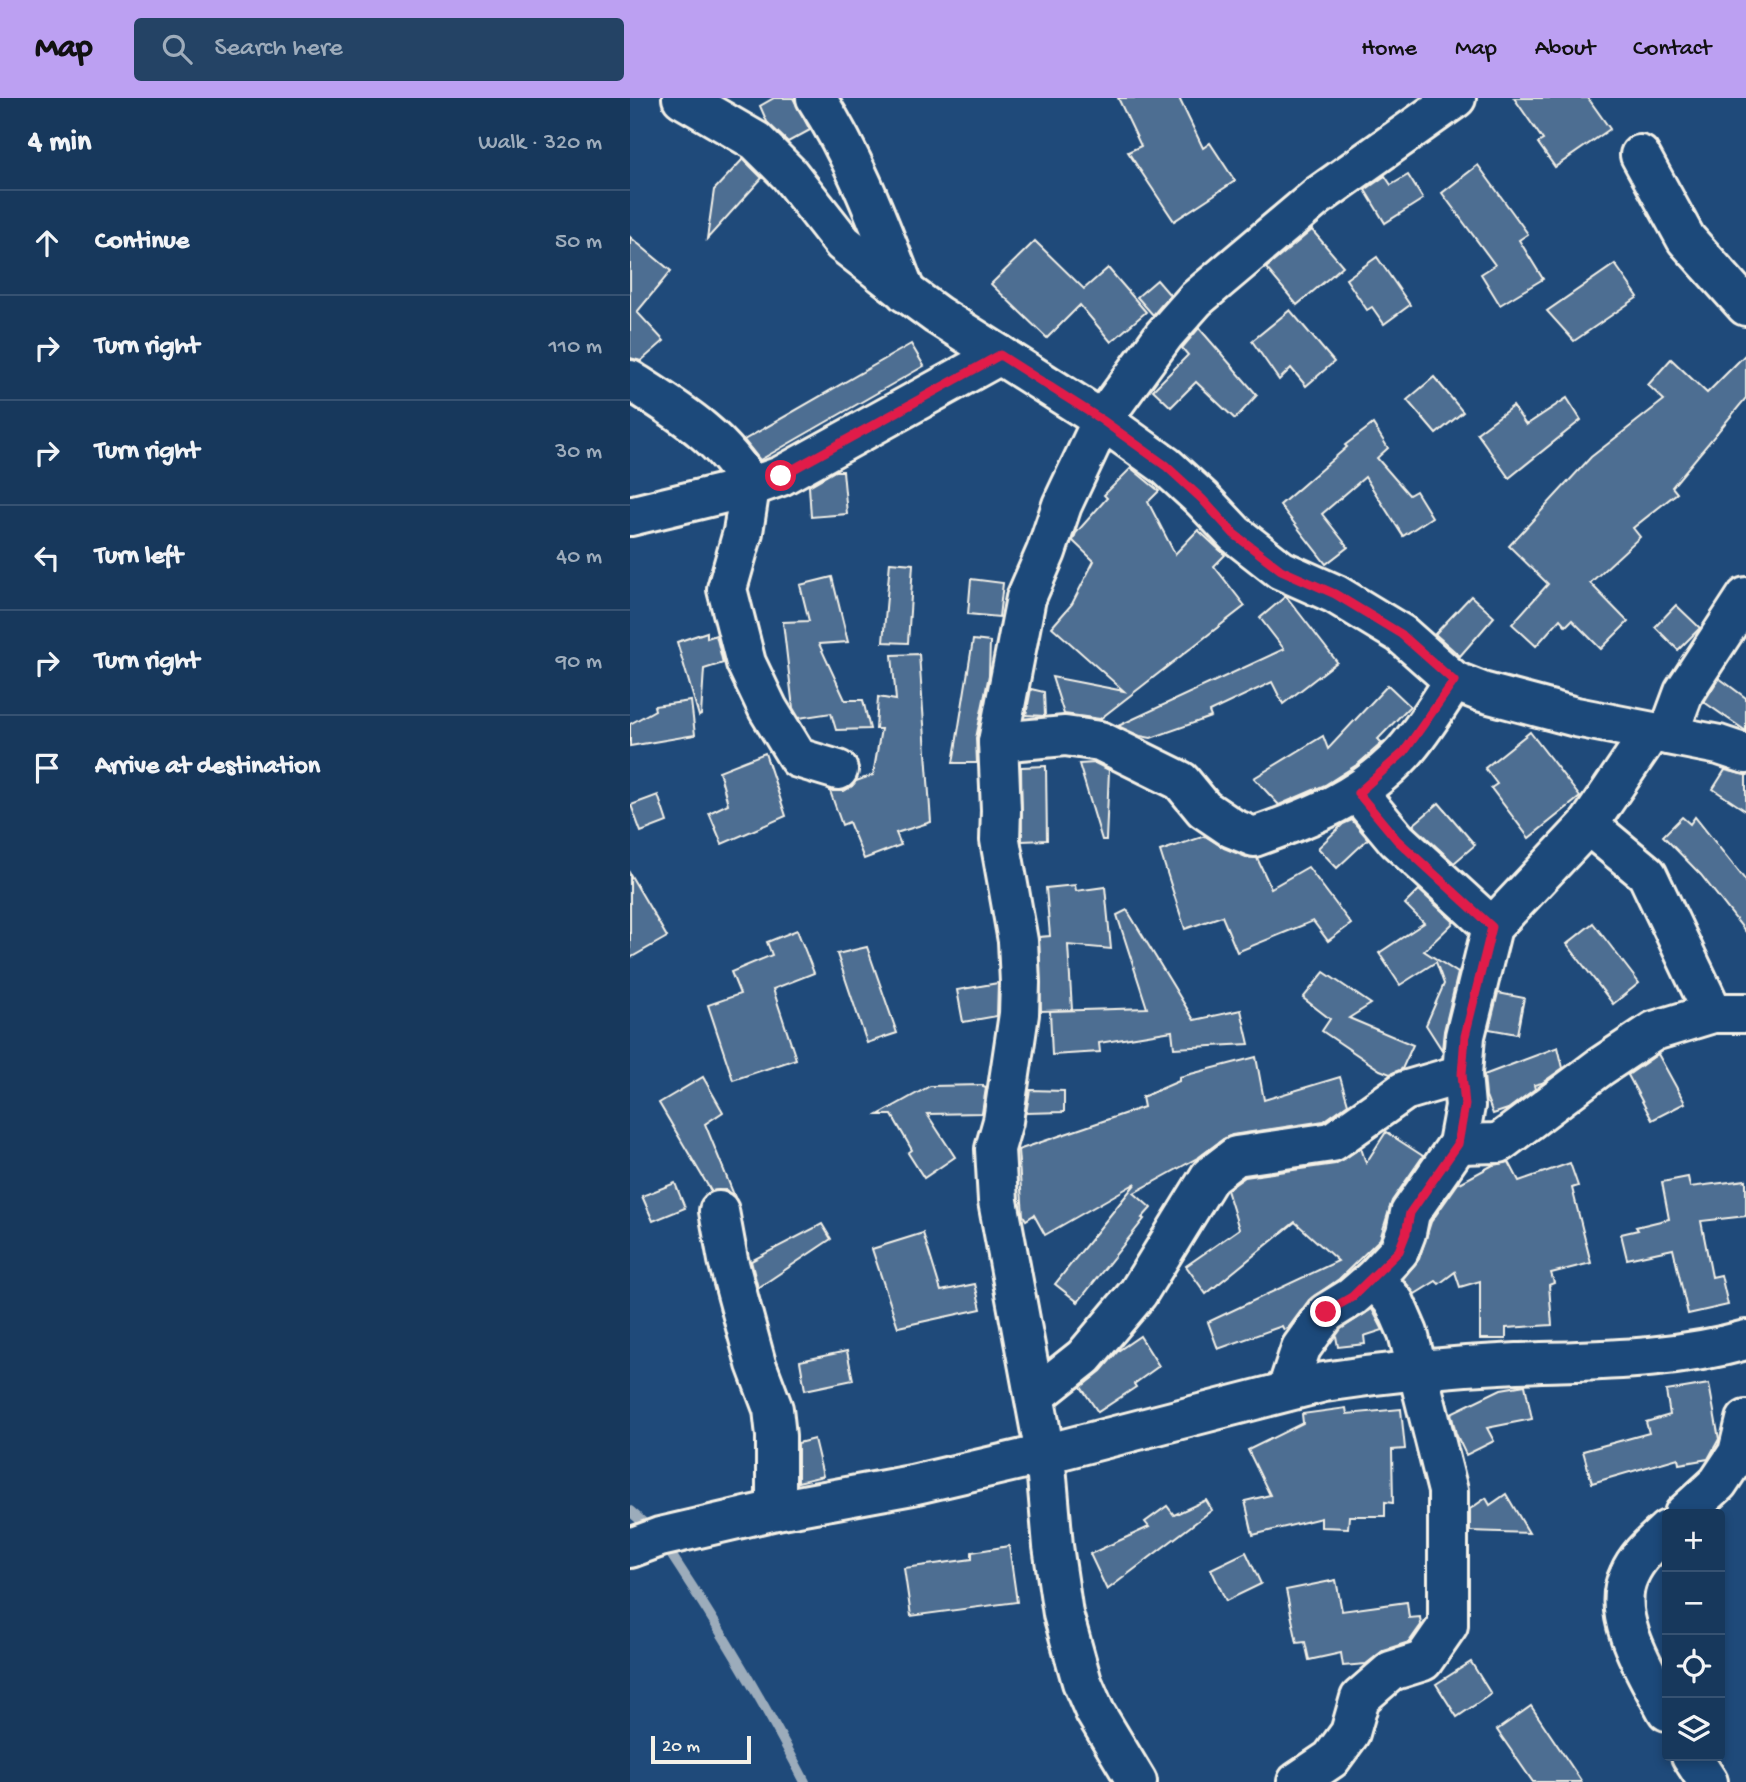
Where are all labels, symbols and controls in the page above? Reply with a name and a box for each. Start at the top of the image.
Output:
search box [134,18,624,81]
text: Map [35,30,92,68]
icon: search [158,30,196,68]
text: Search here [214,34,343,65]
text: Home [1361,35,1417,64]
text: Map [1455,35,1497,64]
text: About [1535,35,1595,64]
text: Contact [1633,35,1711,64]
text: 4 min [28,126,91,161]
text: Walk · 320 m [478,130,602,157]
icon: ahead [28,224,66,262]
text: Continue [95,227,189,258]
text: 50 m [555,229,602,256]
icon: right [28,329,66,367]
text: Turn right [95,332,199,363]
text: 110 m [549,334,602,361]
icon: right [28,434,66,472]
text: Turn right [95,437,199,468]
text: 30 m [555,439,602,466]
route start [765,460,796,491]
icon: left [28,539,66,577]
text: Turn left [95,542,183,573]
text: 40 m [556,544,602,571]
icon: right [28,644,66,682]
text: Turn right [95,647,199,678]
text: 90 m [556,649,602,676]
icon: arrive [28,749,66,787]
text: Arrive at destination [95,752,320,783]
route end [1310,1296,1341,1327]
map controls [1662,1509,1725,1761]
button: + [1662,1509,1725,1572]
button: − [1662,1572,1725,1635]
button: locate [1662,1635,1725,1698]
button: layers [1662,1698,1725,1761]
scale bar [651,1733,751,1765]
text: 20 m [662,1736,700,1759]

